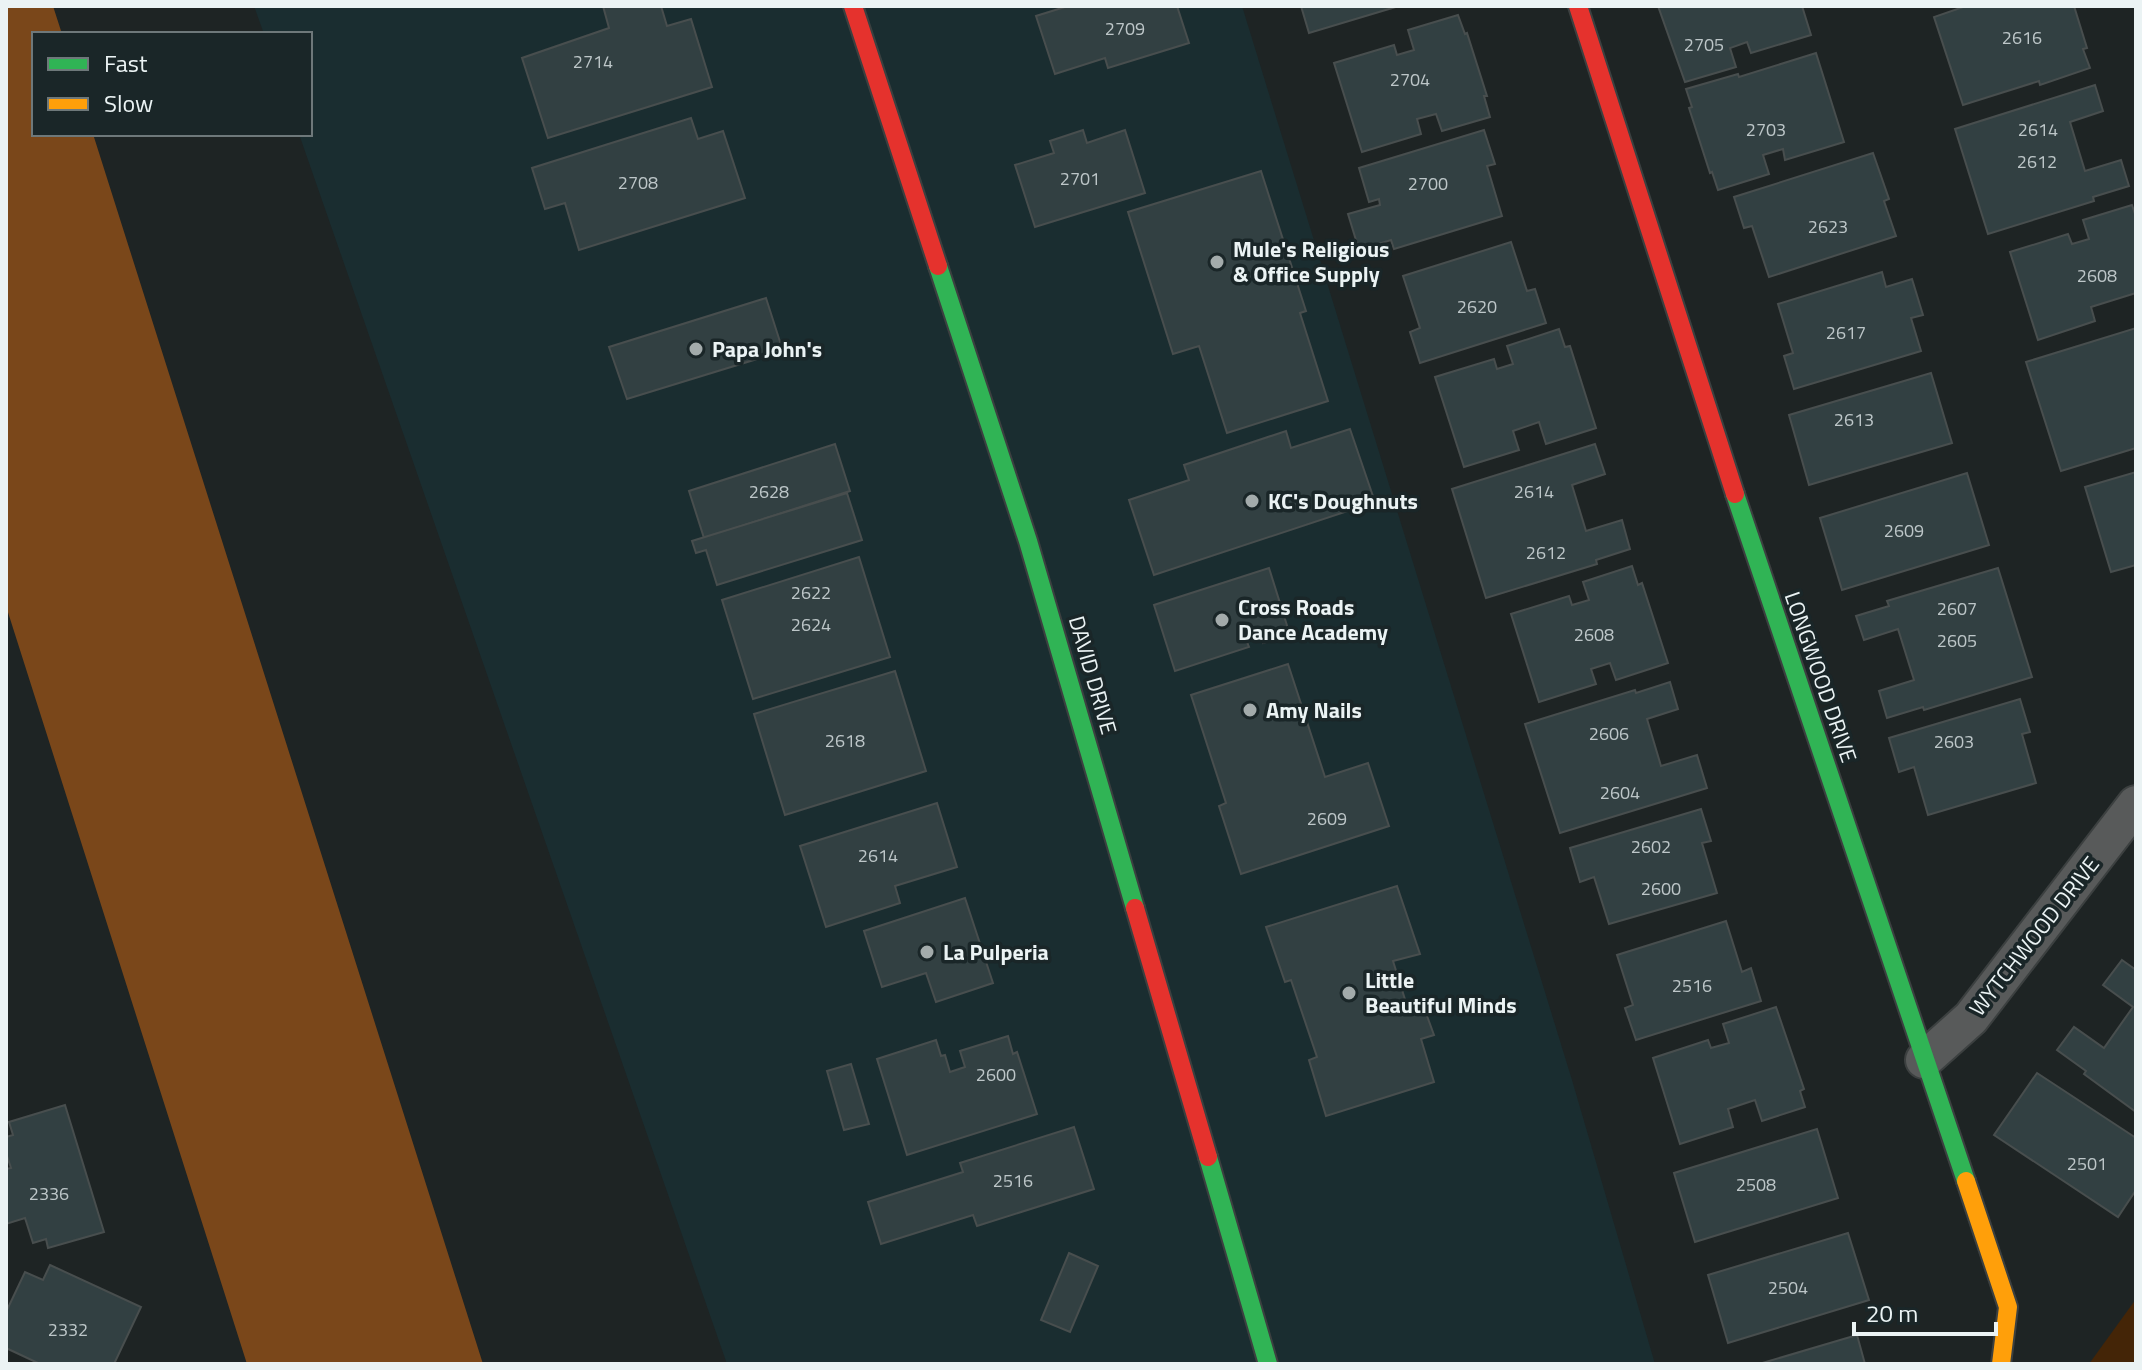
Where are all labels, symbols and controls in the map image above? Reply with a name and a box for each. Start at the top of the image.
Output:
house number: 2709 [1105,15,1145,42]
house number: 2616 [2002,24,2042,51]
house number: 2705 [1684,31,1724,58]
legend [32,32,312,136]
text: Fast [104,45,148,81]
house number: 2714 [573,48,613,75]
house number: 2704 [1390,66,1430,93]
text: Slow [104,85,153,121]
house number: 2703 [1746,116,1786,143]
house number: 2614 [2018,116,2058,143]
house number: 2612 [2017,148,2057,175]
house number: 2701 [1060,165,1100,192]
house number: 2708 [618,169,658,196]
house number: 2700 [1408,170,1448,197]
house number: 2623 [1808,213,1848,240]
place label: Mule's Religious & Office Supply [1233,232,1389,291]
marker: Mule's Religious & Office Supply [1208,253,1226,271]
house number: 2608 [2077,262,2117,289]
house number: 2620 [1457,293,1497,320]
house number: 2617 [1826,319,1866,346]
place label: Papa John's [712,332,822,366]
marker: Papa John's [687,340,705,358]
house number: 2613 [1834,406,1874,433]
house number: 2628 [749,478,789,505]
house number: 2614 [1514,478,1554,505]
place label: KC's Doughnuts [1268,484,1418,518]
marker: KC's Doughnuts [1243,492,1261,510]
house number: 2609 [1884,517,1924,544]
house number: 2612 [1526,539,1566,566]
house number: 2622 [791,579,831,606]
street label: LONGWOOD DRIVE [1776,587,1866,767]
place label: Cross Roads Dance Academy [1238,590,1388,649]
house number: 2607 [1937,595,1977,622]
house number: 2624 [791,611,831,638]
marker: Cross Roads Dance Academy [1213,611,1231,629]
street label: DAVID DRIVE [1060,612,1126,738]
house number: 2608 [1574,621,1614,648]
house number: 2605 [1937,627,1977,654]
place label: Amy Nails [1266,693,1362,727]
marker: Amy Nails [1241,701,1259,719]
house number: 2606 [1589,720,1629,747]
house number: 2618 [825,727,865,754]
house number: 2603 [1934,728,1974,755]
house number: 2604 [1600,779,1640,806]
house number: 2609 [1307,805,1347,832]
house number: 2602 [1631,833,1671,860]
house number: 2614 [858,842,898,869]
street label: WYTCHWOOD DRIVE [1961,849,2107,1023]
house number: 2600 [1641,875,1681,902]
place label: La Pulperia [943,935,1049,969]
marker: La Pulperia [918,943,936,961]
place label: Little Beautiful Minds [1365,963,1517,1022]
house number: 2516 [1672,972,1712,999]
marker: Little Beautiful Minds [1340,984,1358,1002]
house number: 2600 [976,1061,1016,1088]
house number: 2501 [2067,1150,2107,1177]
house number: 2516 [993,1167,1033,1194]
house number: 2508 [1736,1171,1776,1198]
house number: 2336 [29,1180,69,1207]
house number: 2504 [1768,1274,1808,1301]
scale bar [1854,1286,1996,1336]
text: 20 m [1866,1295,1918,1331]
house number: 2332 [48,1316,88,1343]

